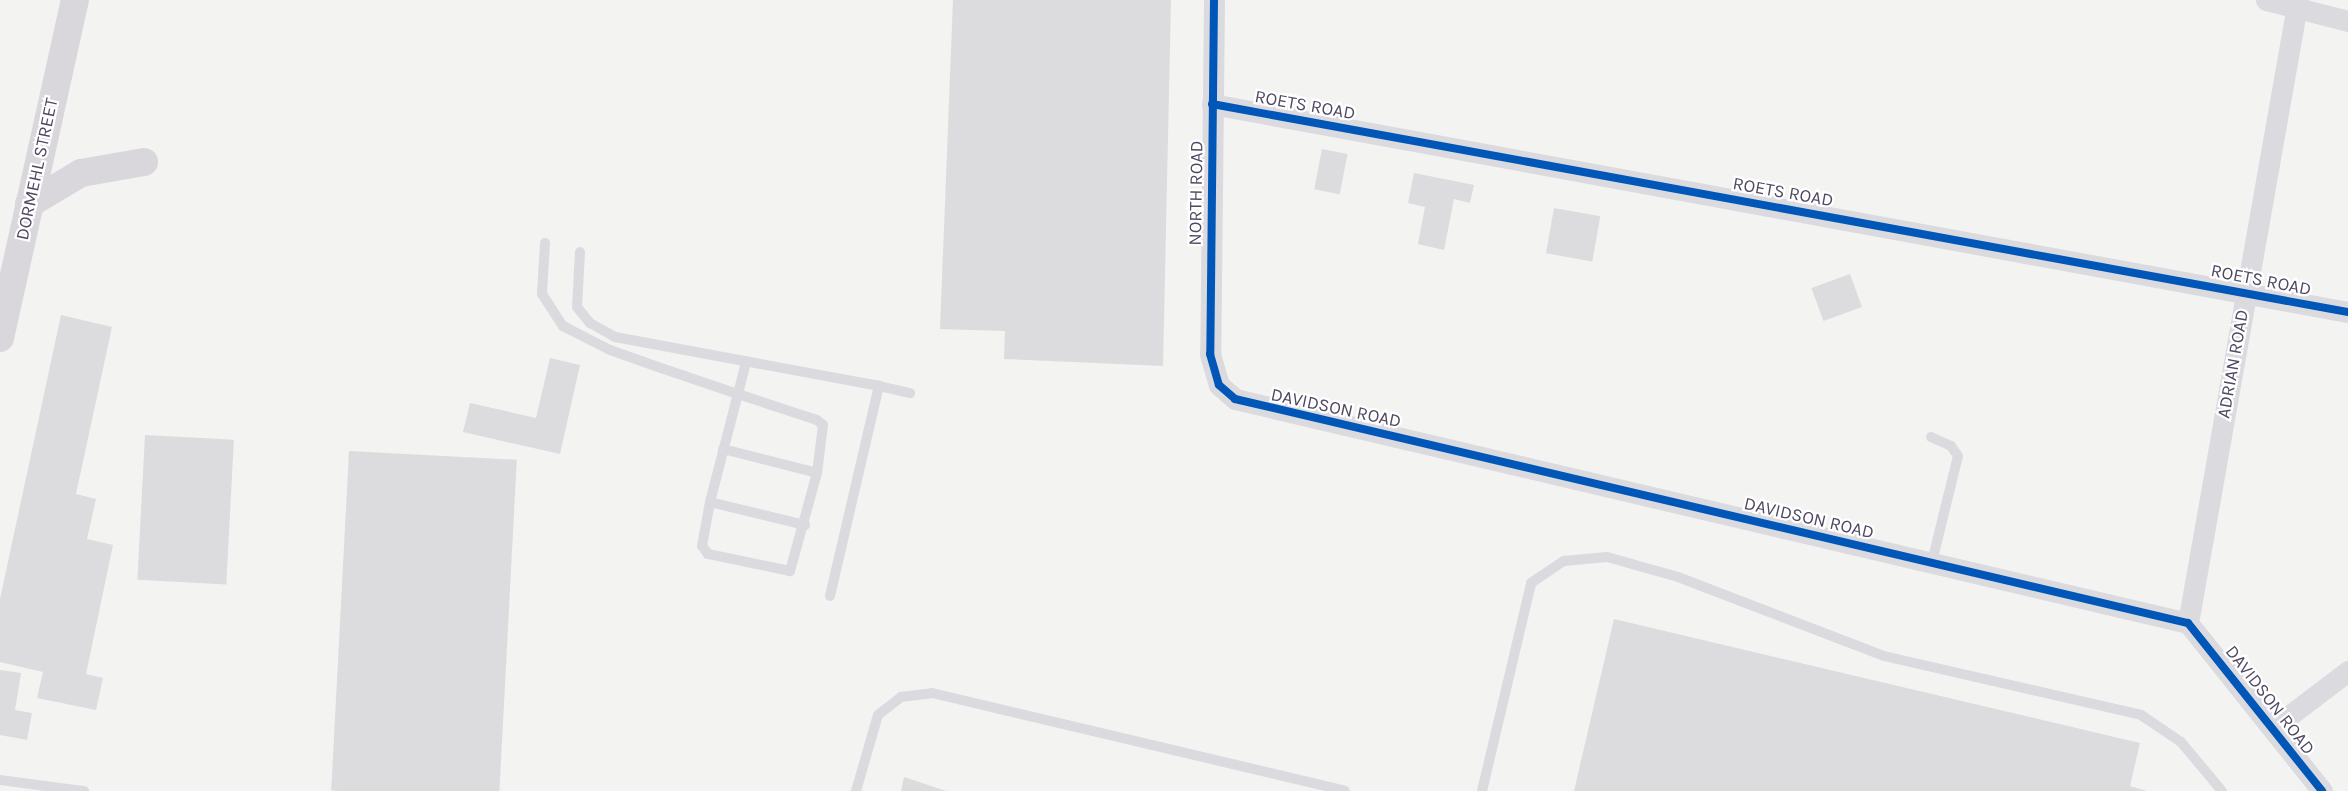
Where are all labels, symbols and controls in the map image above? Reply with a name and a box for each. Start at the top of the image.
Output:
street label: ROETS ROAD [1253,86,1357,124]
street label: DORMEHL STREET [11,96,63,242]
street label: NORTH ROAD [1184,140,1208,246]
street label: ROETS ROAD [1731,173,1835,211]
street label: ROETS ROAD [2209,260,2313,300]
street label: ADRIAN ROAD [2213,308,2253,420]
street label: DAVIDSON ROAD [1269,384,1403,432]
street label: DAVIDSON ROAD [1742,493,1876,543]
street label: DAVIDSON ROAD [2221,641,2319,759]

